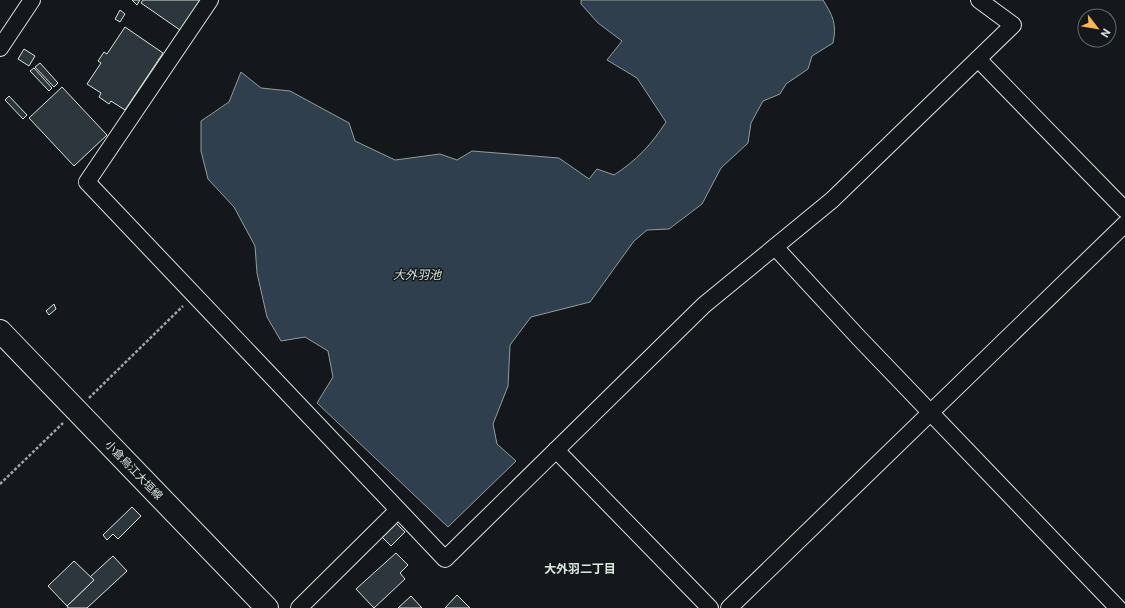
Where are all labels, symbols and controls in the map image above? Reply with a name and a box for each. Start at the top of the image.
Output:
north arrow [1077,8,1117,48]
text: N [1097,26,1113,40]
water label: 大外羽池 [393,268,442,282]
street label: 小倉烏江大垣線 [102,438,165,503]
district label: 大外羽二丁目 [544,562,616,576]

